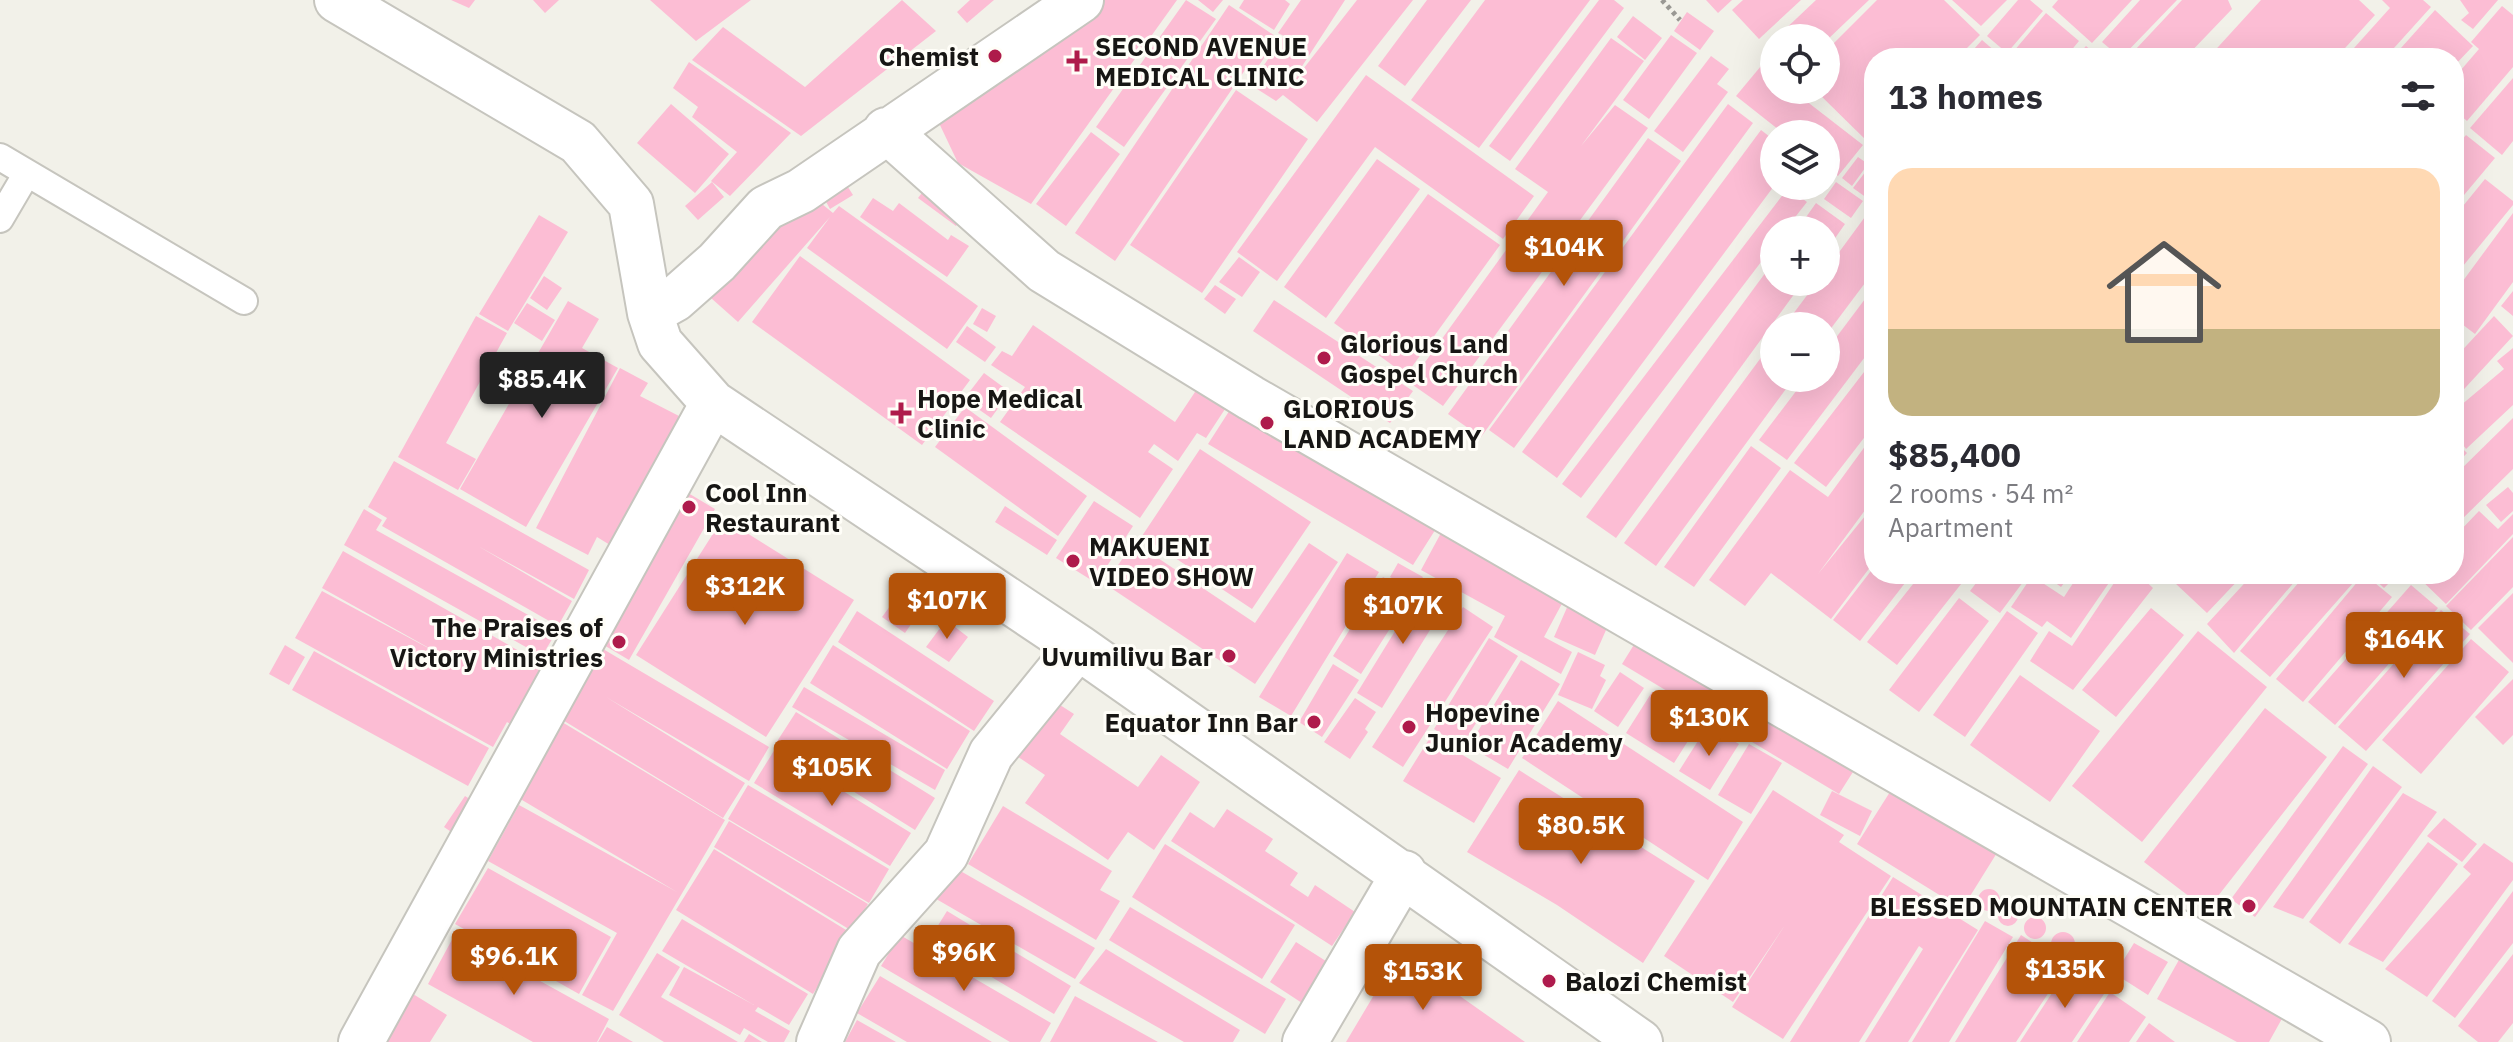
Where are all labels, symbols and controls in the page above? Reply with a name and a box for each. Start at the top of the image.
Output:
map controls [1760,24,1840,392]
button: locate [1760,24,1840,104]
place label: SECOND AVENUE MEDICAL CLINIC [1095,29,1307,93]
place label: Chemist [878,39,979,73]
marker: Chemist [986,47,1004,65]
marker: SECOND AVENUE MEDICAL CLINIC [1066,50,1088,72]
text: 13 homes [1888,74,2043,118]
icon: filters [2396,74,2440,118]
button: layers [1760,120,1840,200]
button: + [1760,216,1840,296]
pin: $104K [1508,220,1620,288]
icon: home [2092,220,2236,364]
text: $104K [1524,229,1604,263]
button: − [1760,312,1840,392]
place label: Glorious Land Gospel Church [1340,326,1518,390]
marker: Glorious Land Gospel Church [1315,349,1333,367]
pin: $85.4K [477,352,607,420]
text: $85.4K [498,361,586,395]
place label: Hope Medical Clinic [917,381,1082,445]
place label: GLORIOUS LAND ACADEMY [1283,391,1482,455]
marker: Hope Medical Clinic [892,404,910,422]
marker: GLORIOUS LAND ACADEMY [1258,414,1276,432]
text: $85,400 [1888,432,2021,476]
place label: Cool Inn Restaurant [705,475,840,539]
text: 2 rooms · 54 m² [1888,476,2073,510]
marker: Cool Inn Restaurant [680,498,698,516]
text: Apartment [1888,510,2013,544]
place label: MAKUENI VIDEO SHOW [1089,529,1254,593]
marker: MAKUENI VIDEO SHOW [1064,552,1082,570]
pin: $312K [689,559,801,627]
text: $312K [705,568,785,602]
pin: $107K [891,573,1003,641]
pin: $107K [1347,578,1459,646]
text: $107K [907,582,987,616]
text: $107K [1363,587,1443,621]
place label: The Praises of Victory Ministries [390,610,604,674]
pin: $164K [2348,612,2460,680]
text: $164K [2364,621,2444,655]
marker: The Praises of Victory Ministries [610,633,628,651]
place label: Uvumilivu Bar [1041,639,1213,673]
marker: Uvumilivu Bar [1220,647,1238,665]
pin: $130K [1653,690,1765,758]
place label: Hopevine Junior Academy [1425,695,1623,759]
text: $130K [1669,699,1749,733]
place label: Equator Inn Bar [1104,705,1298,739]
marker: Equator Inn Bar [1305,713,1323,731]
marker: Hopevine Junior Academy [1400,718,1418,736]
pin: $105K [776,740,888,808]
text: $105K [792,749,872,783]
pin: $80.5K [1516,798,1646,866]
text: $80.5K [1537,807,1625,841]
place label: BLESSED MOUNTAIN CENTER [1870,889,2233,923]
marker: BLESSED MOUNTAIN CENTER [2240,897,2258,915]
pin: $96K [917,925,1011,993]
pin: $96.1K [449,929,579,997]
text: $96K [932,934,996,968]
text: $96.1K [470,938,558,972]
pin: $135K [2009,942,2121,1010]
pin: $153K [1367,944,1479,1012]
text: $135K [2025,951,2105,985]
text: $153K [1383,953,1463,987]
place label: Balozi Chemist [1565,964,1747,998]
marker: Balozi Chemist [1540,972,1558,990]

